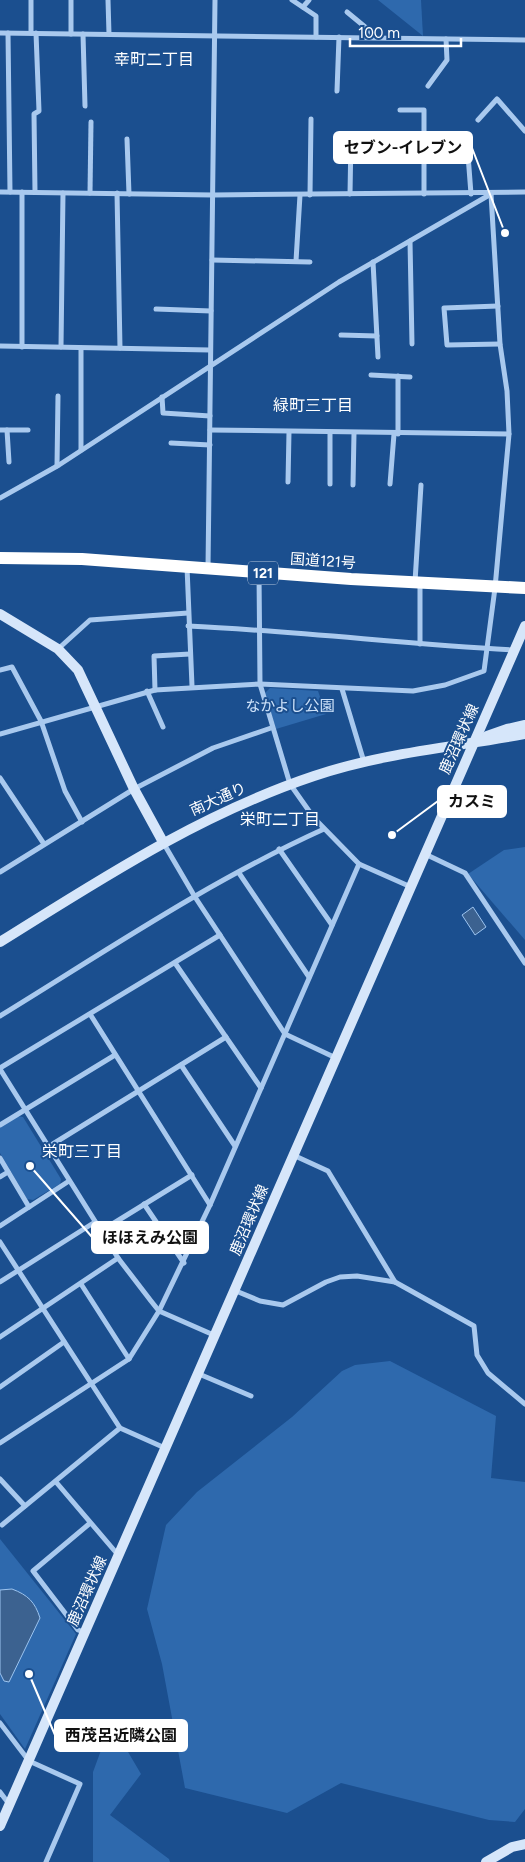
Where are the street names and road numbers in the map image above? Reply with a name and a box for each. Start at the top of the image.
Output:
street label: 国道121号 [290,550,356,572]
road number: 121 [248,562,278,584]
street label: 鹿沼環状線 [436,701,482,777]
street label: 南大通り [187,779,249,819]
street label: 鹿沼環状線 [226,1182,272,1258]
street label: 鹿沼環状線 [64,1553,110,1629]

